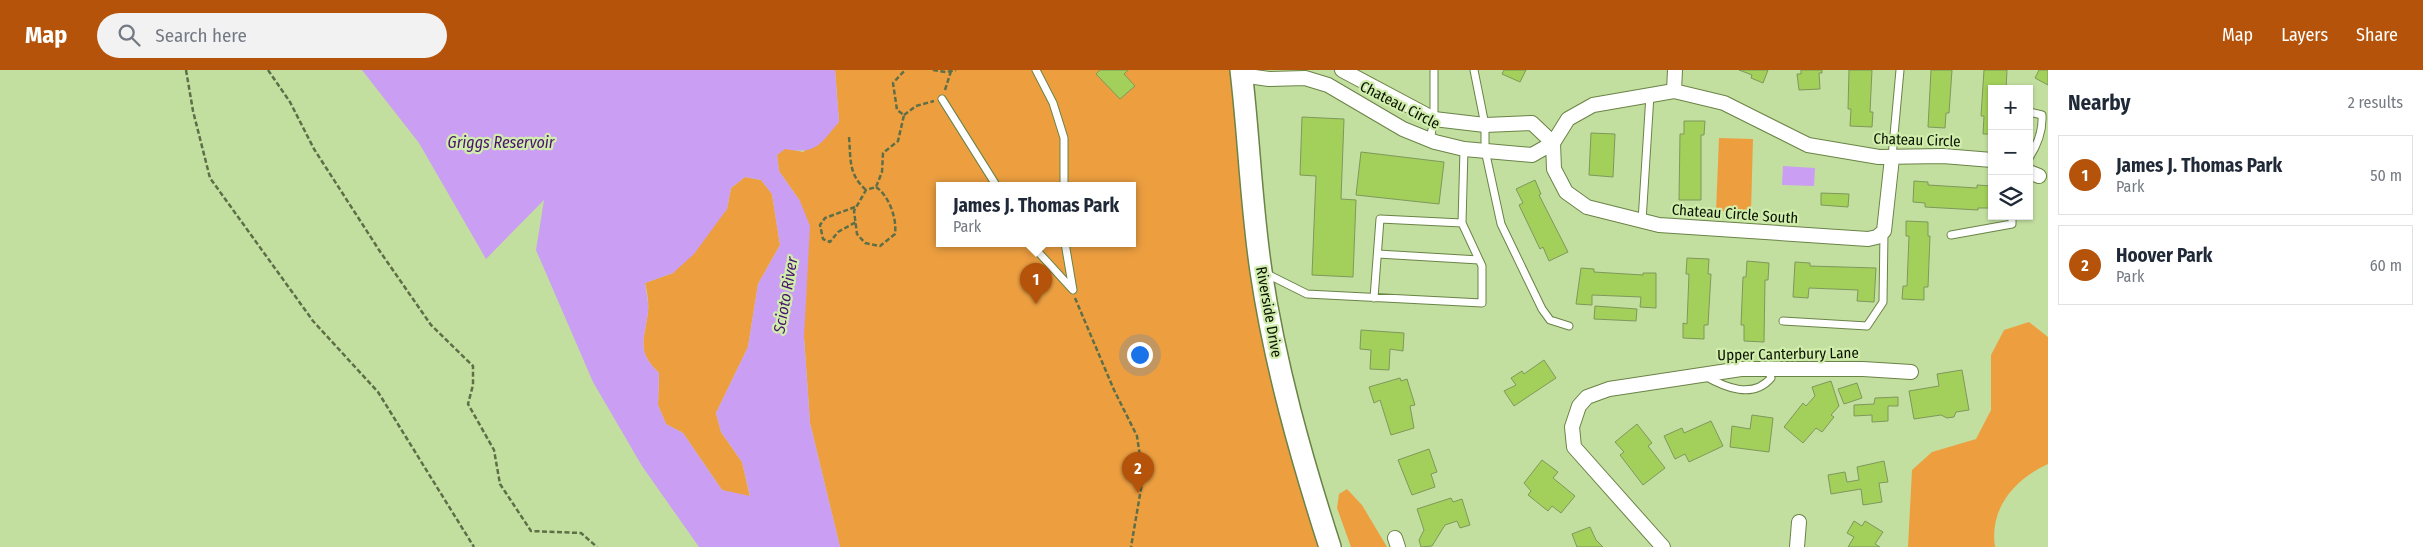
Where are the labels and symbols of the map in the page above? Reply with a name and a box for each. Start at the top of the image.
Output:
street label: Chateau Circle [1357,77,1443,133]
street label: Chateau Circle [1873,129,1961,151]
water label: Griggs Reservoir [448,133,555,152]
street label: Chateau Circle South [1671,201,1799,227]
water label: Scioto River [769,255,802,336]
pin: 1 [1020,263,1052,304]
street label: Riverside Drive [1252,265,1286,359]
your location [1127,342,1153,368]
street label: Upper Canterbury Lane [1717,344,1859,364]
pin: 2 [1122,452,1154,493]

